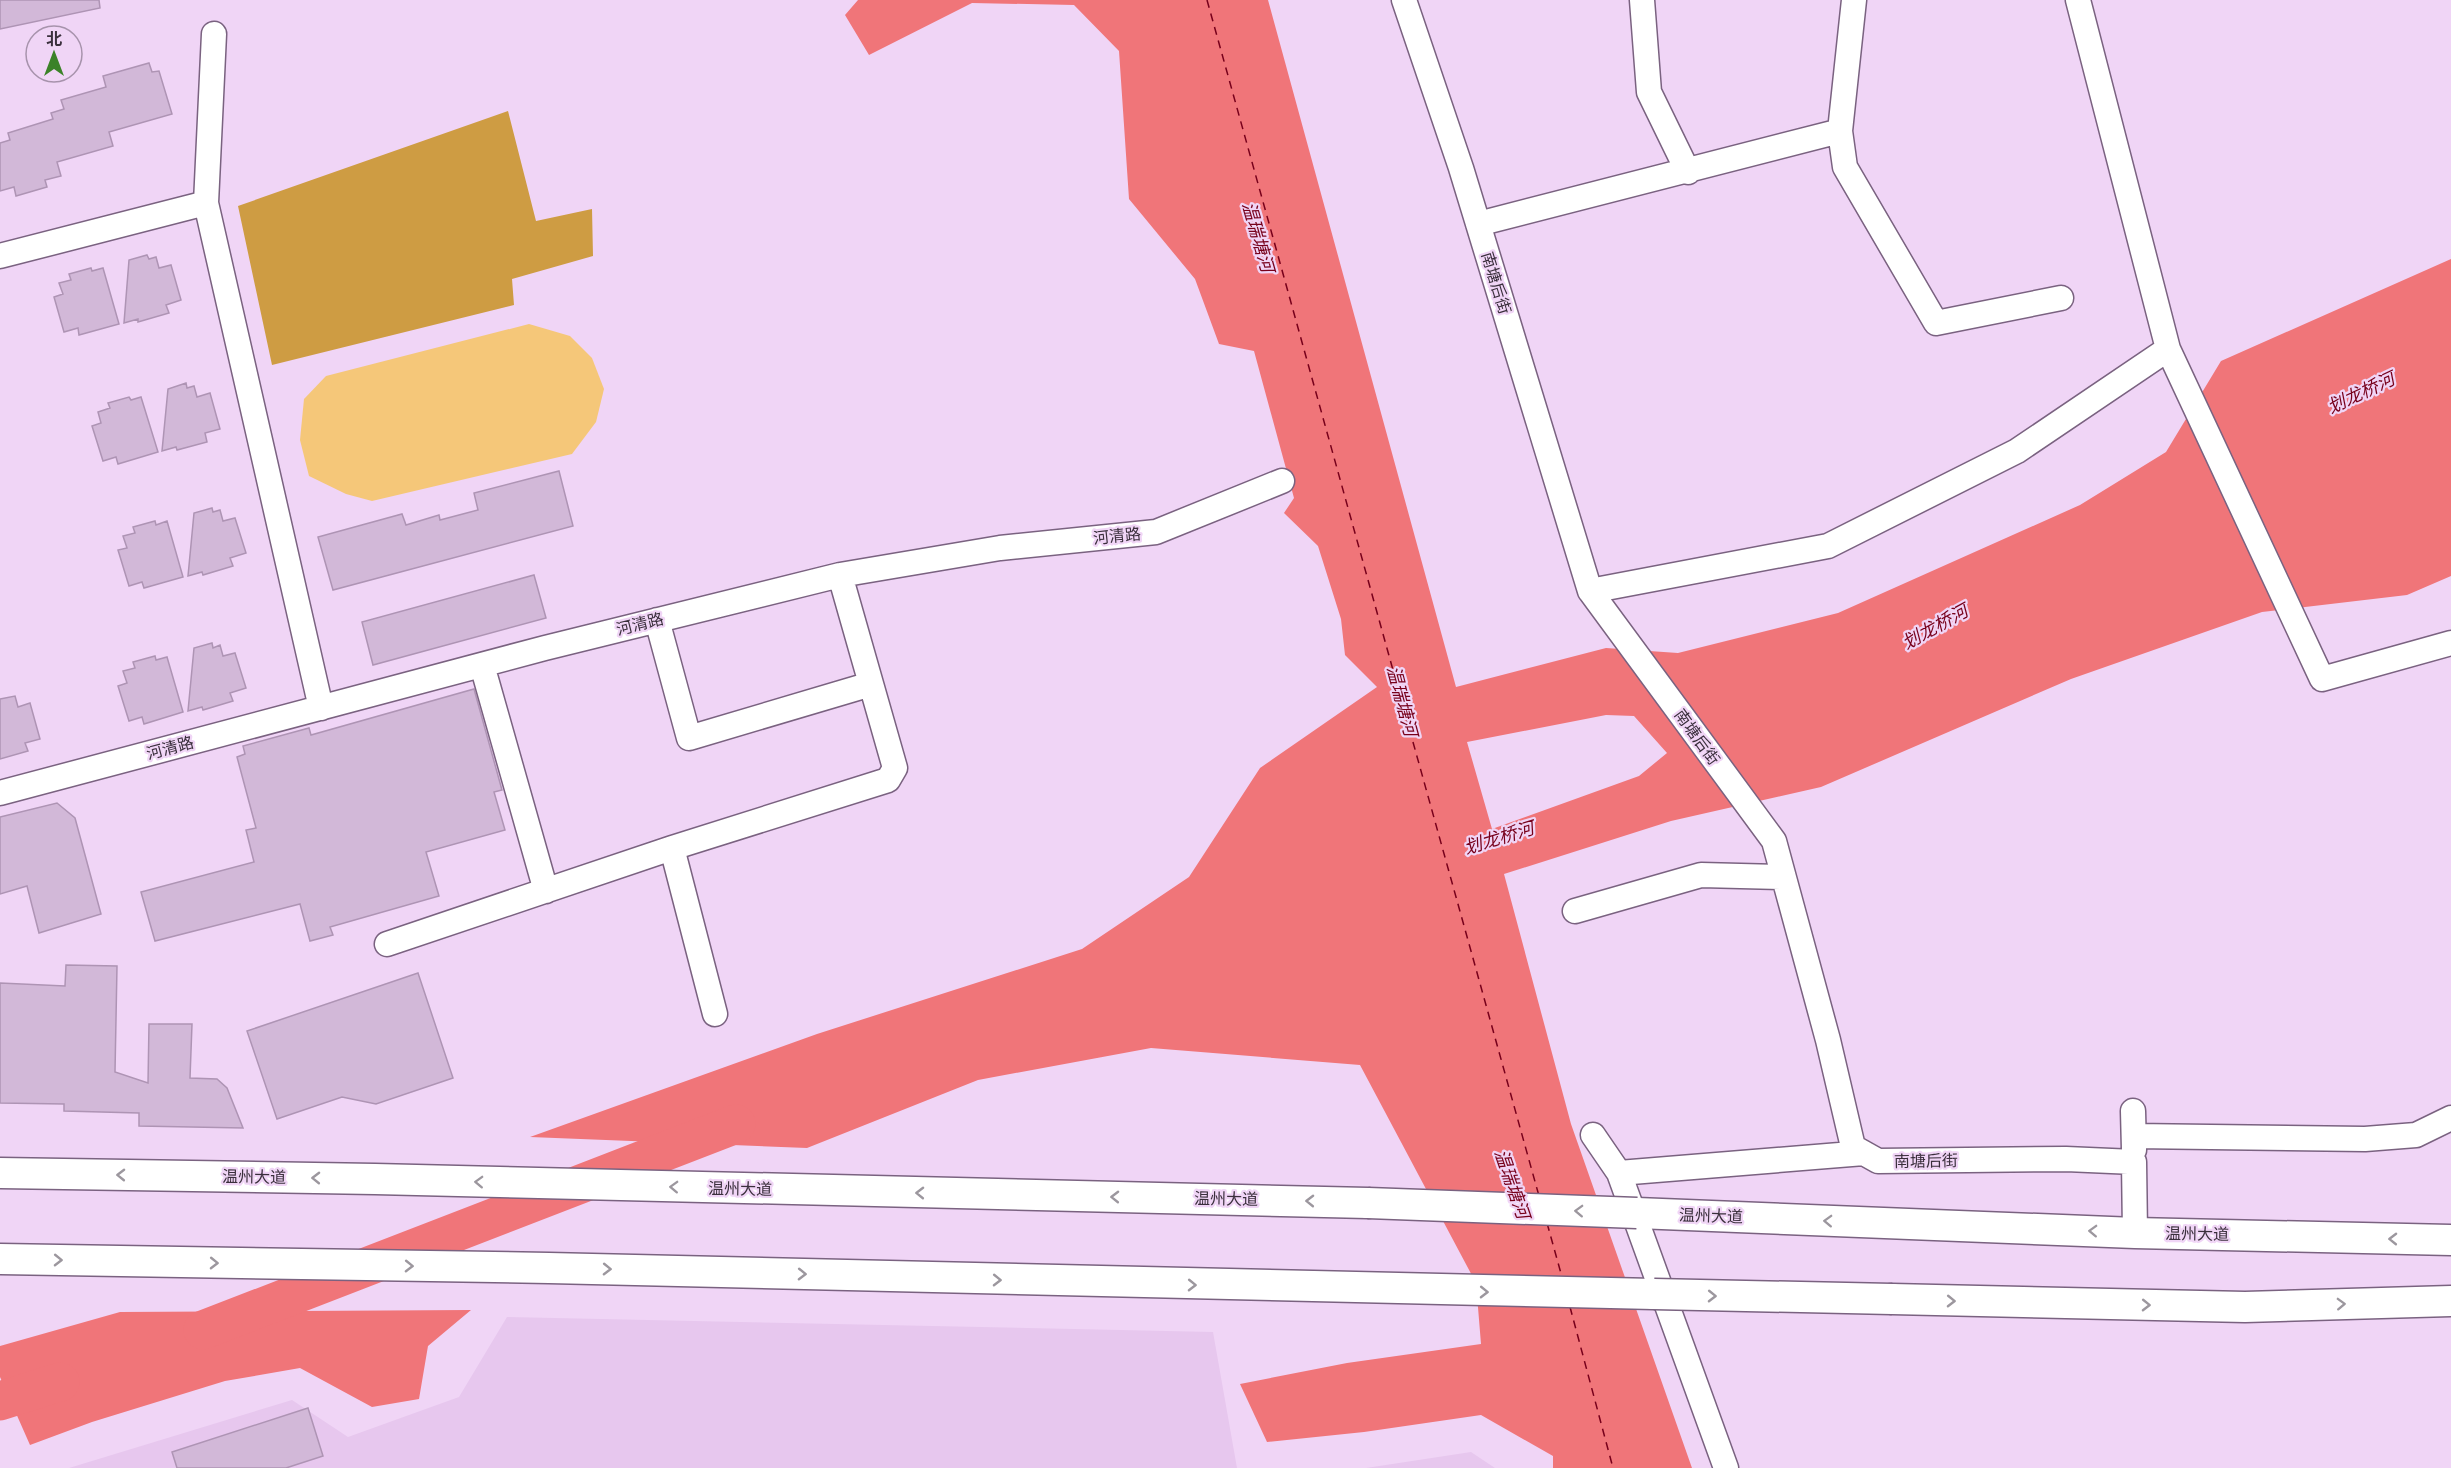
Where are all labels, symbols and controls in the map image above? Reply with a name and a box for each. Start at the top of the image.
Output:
north arrow [24,24,84,84]
text: 北 [46,30,62,49]
water label: 温瑞塘河 [1238,199,1279,278]
street label: 南塘后街 [1478,250,1514,316]
water label: 划龙桥河 [2324,367,2401,418]
street label: 河清路 [1092,524,1142,548]
water label: 划龙桥河 [1898,598,1974,654]
street label: 河清路 [614,609,666,639]
water label: 温瑞塘河 [1382,663,1423,742]
street label: 南塘后街 [1671,706,1723,768]
street label: 河清路 [144,733,196,763]
water label: 划龙桥河 [1461,816,1540,859]
water label: 温瑞塘河 [1490,1146,1535,1224]
street label: 南塘后街 [1894,1151,1958,1171]
street label: 温州大道 [222,1167,286,1187]
one-way arrow [117,1169,126,1181]
one-way arrow [312,1172,321,1184]
one-way arrow [474,1175,483,1188]
street label: 温州大道 [708,1179,772,1199]
one-way arrow [669,1181,678,1193]
one-way arrow [915,1186,924,1199]
street label: 温州大道 [1194,1189,1258,1209]
one-way arrow [1110,1191,1119,1203]
one-way arrow [1305,1195,1314,1208]
one-way arrow [1574,1204,1583,1217]
street label: 温州大道 [1679,1205,1743,1227]
one-way arrow [1823,1214,1832,1227]
street label: 温州大道 [2165,1224,2229,1244]
one-way arrow [2088,1225,2097,1238]
one-way arrow [2388,1232,2397,1245]
one-way arrow [54,1254,63,1266]
one-way arrow [210,1256,219,1269]
one-way arrow [405,1260,414,1272]
one-way arrow [603,1263,612,1276]
one-way arrow [798,1268,807,1281]
one-way arrow [993,1273,1002,1286]
one-way arrow [1188,1278,1197,1291]
one-way arrow [1480,1285,1489,1298]
one-way arrow [1708,1289,1717,1302]
one-way arrow [1946,1294,1955,1307]
one-way arrow [2336,1298,2345,1311]
one-way arrow [2141,1299,2150,1311]

